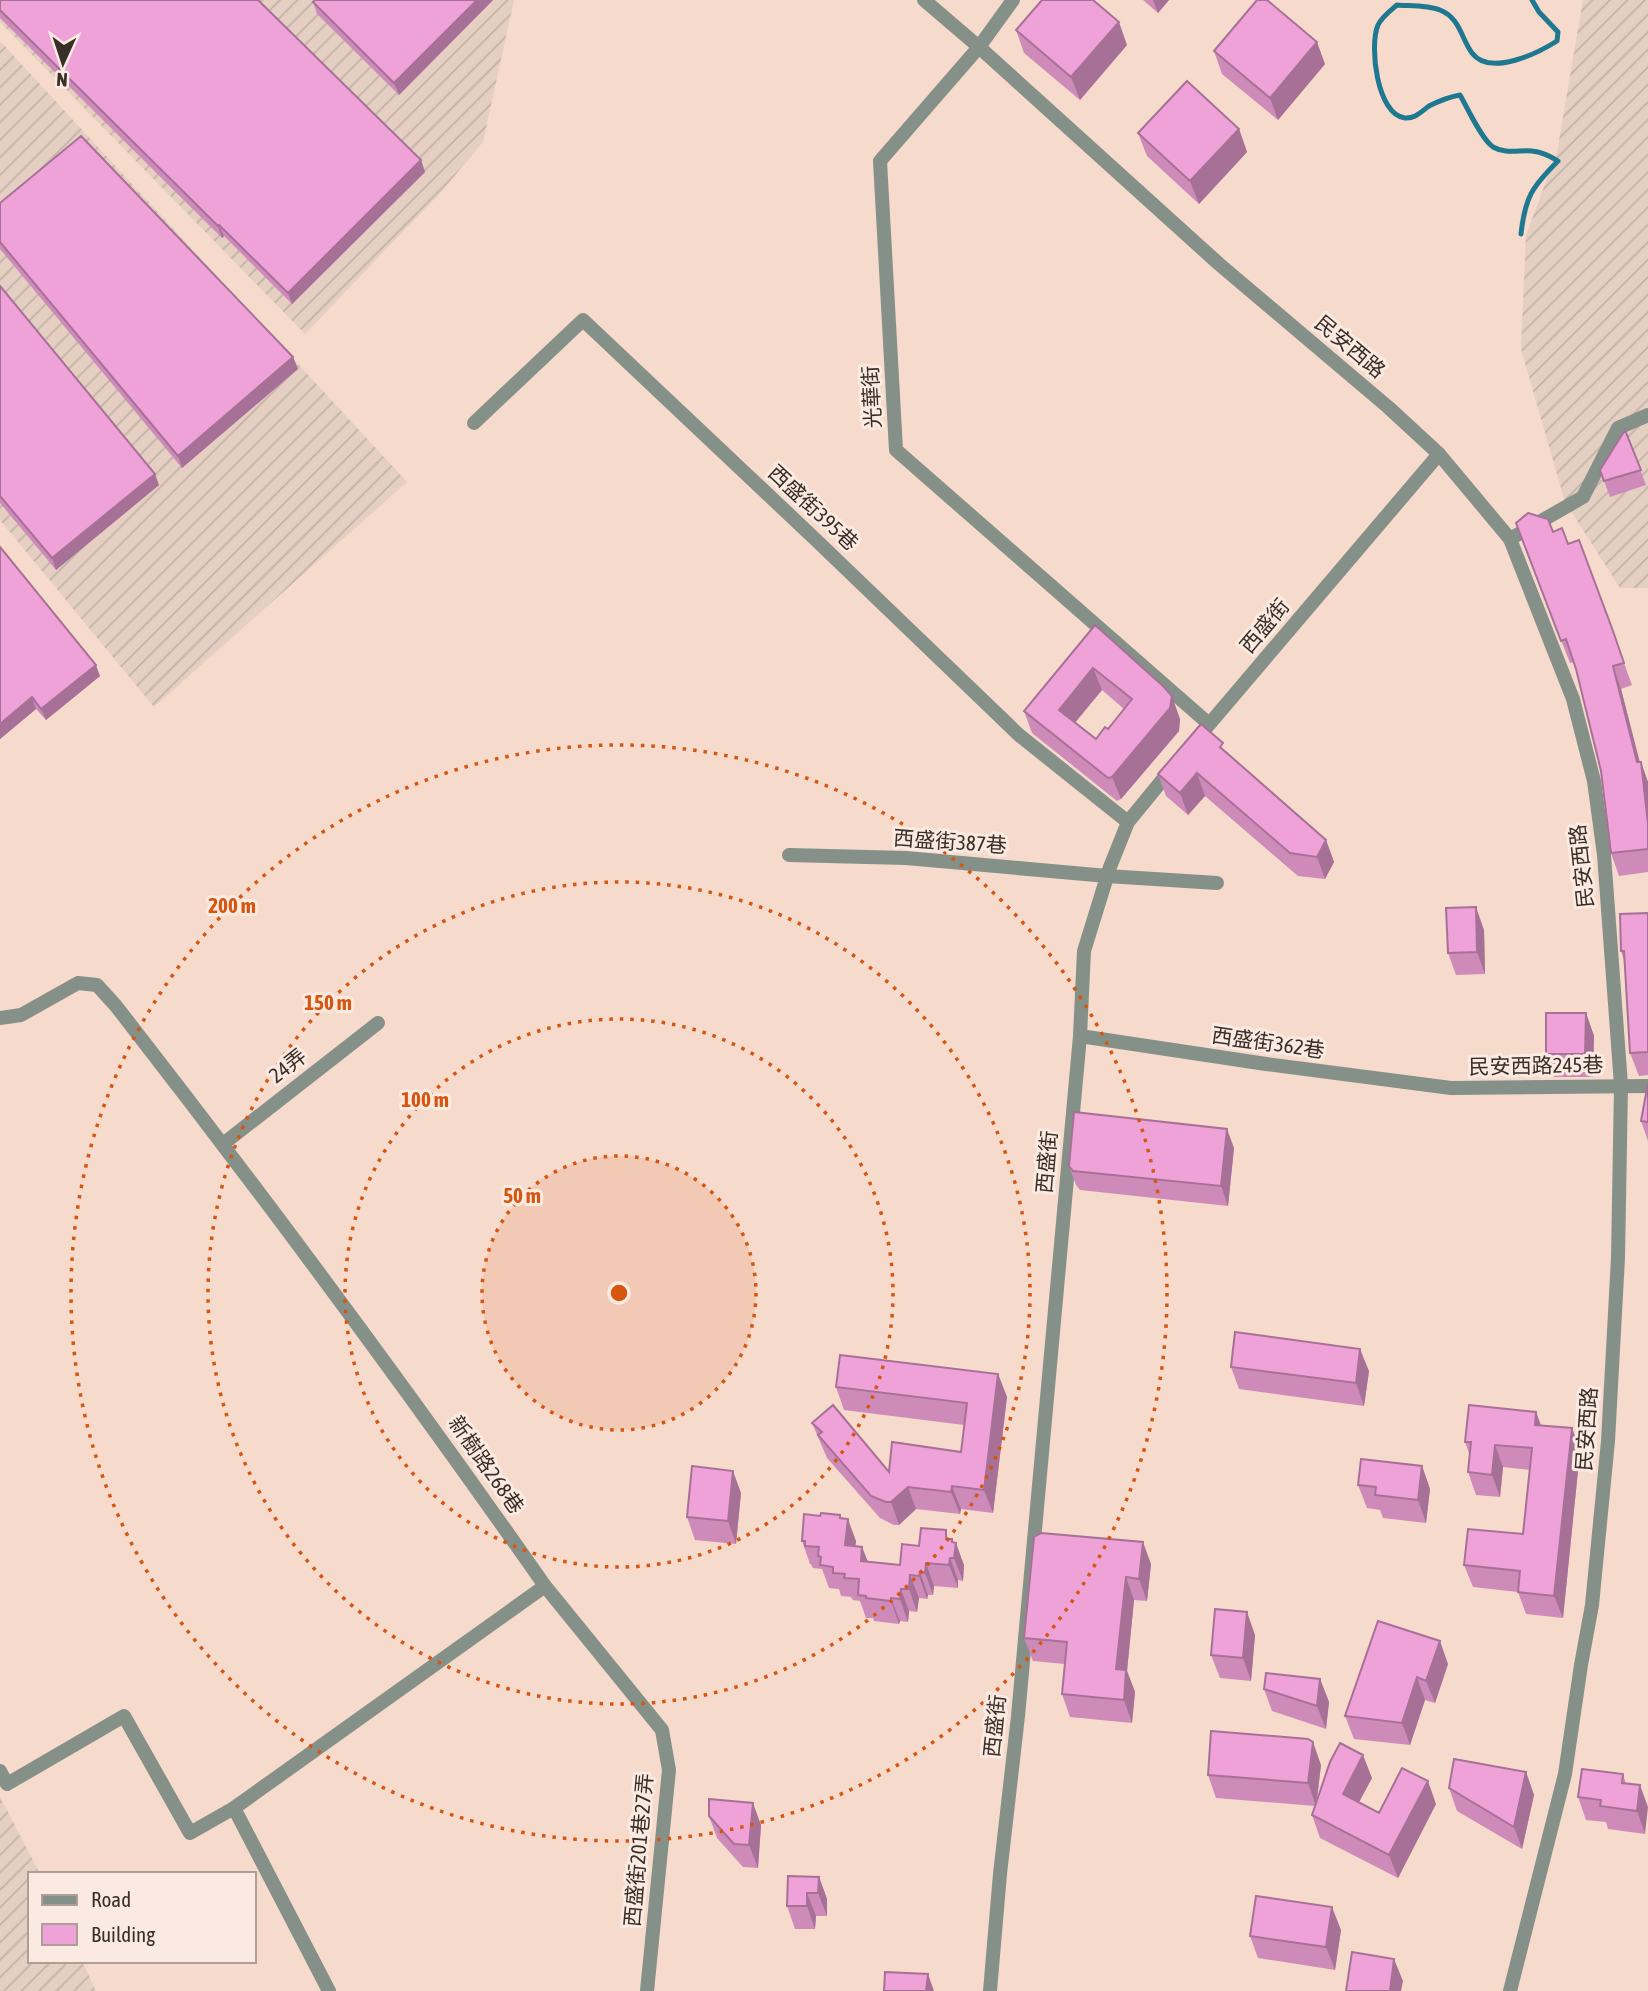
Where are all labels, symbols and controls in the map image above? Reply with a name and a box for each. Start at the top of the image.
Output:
north arrow [28,28,98,98]
text: N [56,69,68,91]
street label: 民安西路 [1311,310,1391,382]
street label: 光華街 [857,365,885,429]
street label: 西盛街395巷 [764,460,863,555]
street label: 西盛街 [1235,594,1294,657]
street label: 民安西路 [1565,823,1597,909]
street label: 西盛街387巷 [893,825,1008,857]
text: 200 m [208,893,256,917]
text: 150 m [304,990,352,1014]
street label: 西盛街362巷 [1210,1022,1326,1062]
street label: 24弄 [264,1043,311,1087]
street label: 民安西路245巷 [1468,1052,1603,1078]
text: 100 m [401,1087,449,1111]
street label: 西盛街 [1031,1129,1061,1194]
text: 50 m [503,1183,541,1207]
centre of rings [607,1281,631,1305]
street label: 民安西路 [1571,1386,1601,1472]
street label: 新樹路268巷 [444,1411,529,1518]
street label: 西盛街 [979,1693,1009,1758]
street label: 西盛街201巷27弄 [619,1772,657,1928]
legend [28,1872,256,1963]
text: Road [91,1887,131,1911]
text: Building [91,1922,155,1946]

